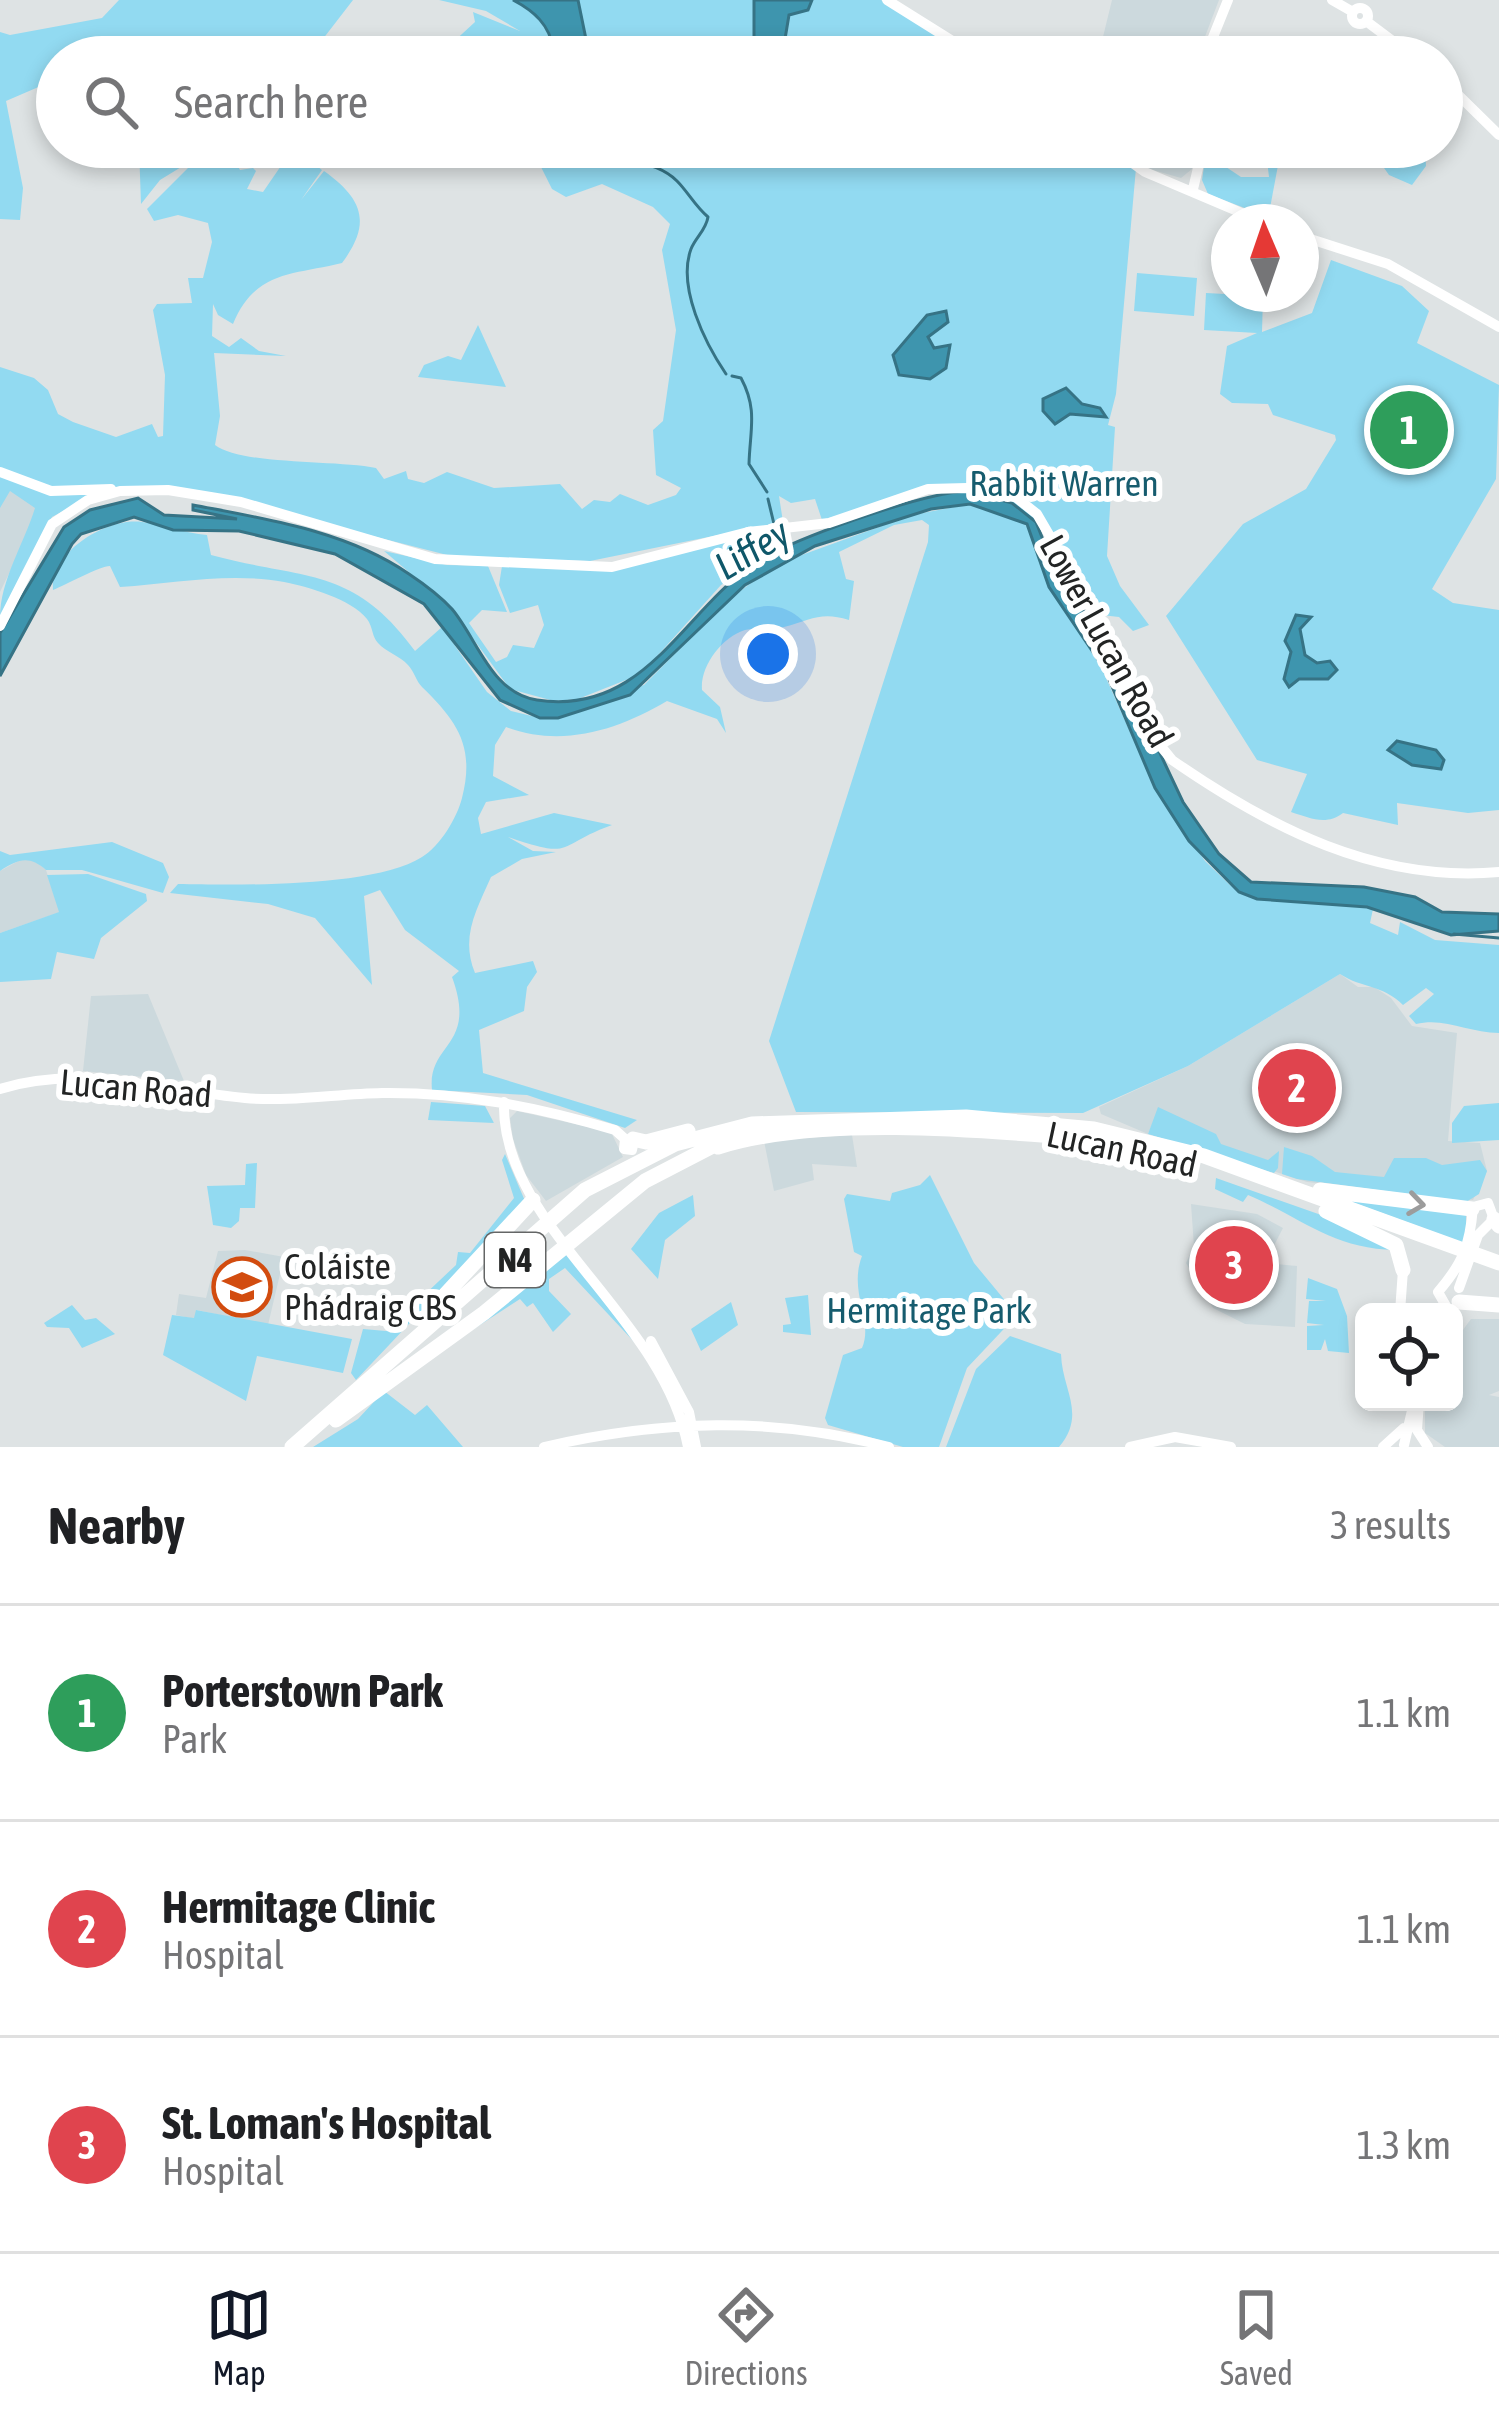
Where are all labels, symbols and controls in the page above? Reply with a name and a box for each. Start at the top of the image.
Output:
search box [36,36,1463,168]
icon: search [78,69,144,135]
text: Search here [174,76,368,128]
north arrow [1211,204,1319,312]
pin: 1 [1370,385,1448,475]
park label: Rabbit Warren [969,462,1159,504]
water label: Liffey [707,509,798,588]
street label: Lower Lucan Road [1031,528,1183,754]
your location [738,624,798,684]
pin: 2 [1258,1043,1336,1133]
street label: Lucan Road [58,1060,214,1116]
street label: Lucan Road [1043,1113,1201,1185]
one-way arrow [1406,1190,1426,1216]
pin: 3 [1195,1220,1273,1310]
road number: N4 [485,1233,545,1287]
place label: Coláiste Phádraig CBS [284,1245,457,1328]
school or university icon: Coláiste Phádraig CBS [211,1256,273,1318]
park label: Hermitage Park [826,1289,1032,1331]
map controls [1355,1303,1463,1411]
button: locate [1355,1303,1463,1411]
text: Nearby [48,1496,185,1555]
text: 3 results [1330,1503,1451,1547]
text: Porterstown Park [162,1665,443,1717]
text: 1 [78,1691,96,1735]
text: 1.1 km [1357,1691,1451,1735]
text: Park [162,1717,227,1761]
text: Hermitage Clinic [162,1881,435,1933]
text: 2 [78,1907,96,1951]
text: 1.1 km [1357,1907,1451,1951]
text: Hospital [162,1933,284,1977]
text: St. Loman's Hospital [162,2097,491,2149]
text: 3 [78,2123,96,2167]
text: 1.3 km [1357,2123,1451,2167]
text: Hospital [162,2149,284,2193]
tab: Map [206,2282,272,2392]
tab: Directions [684,2282,808,2392]
tab: Saved [1220,2282,1293,2392]

